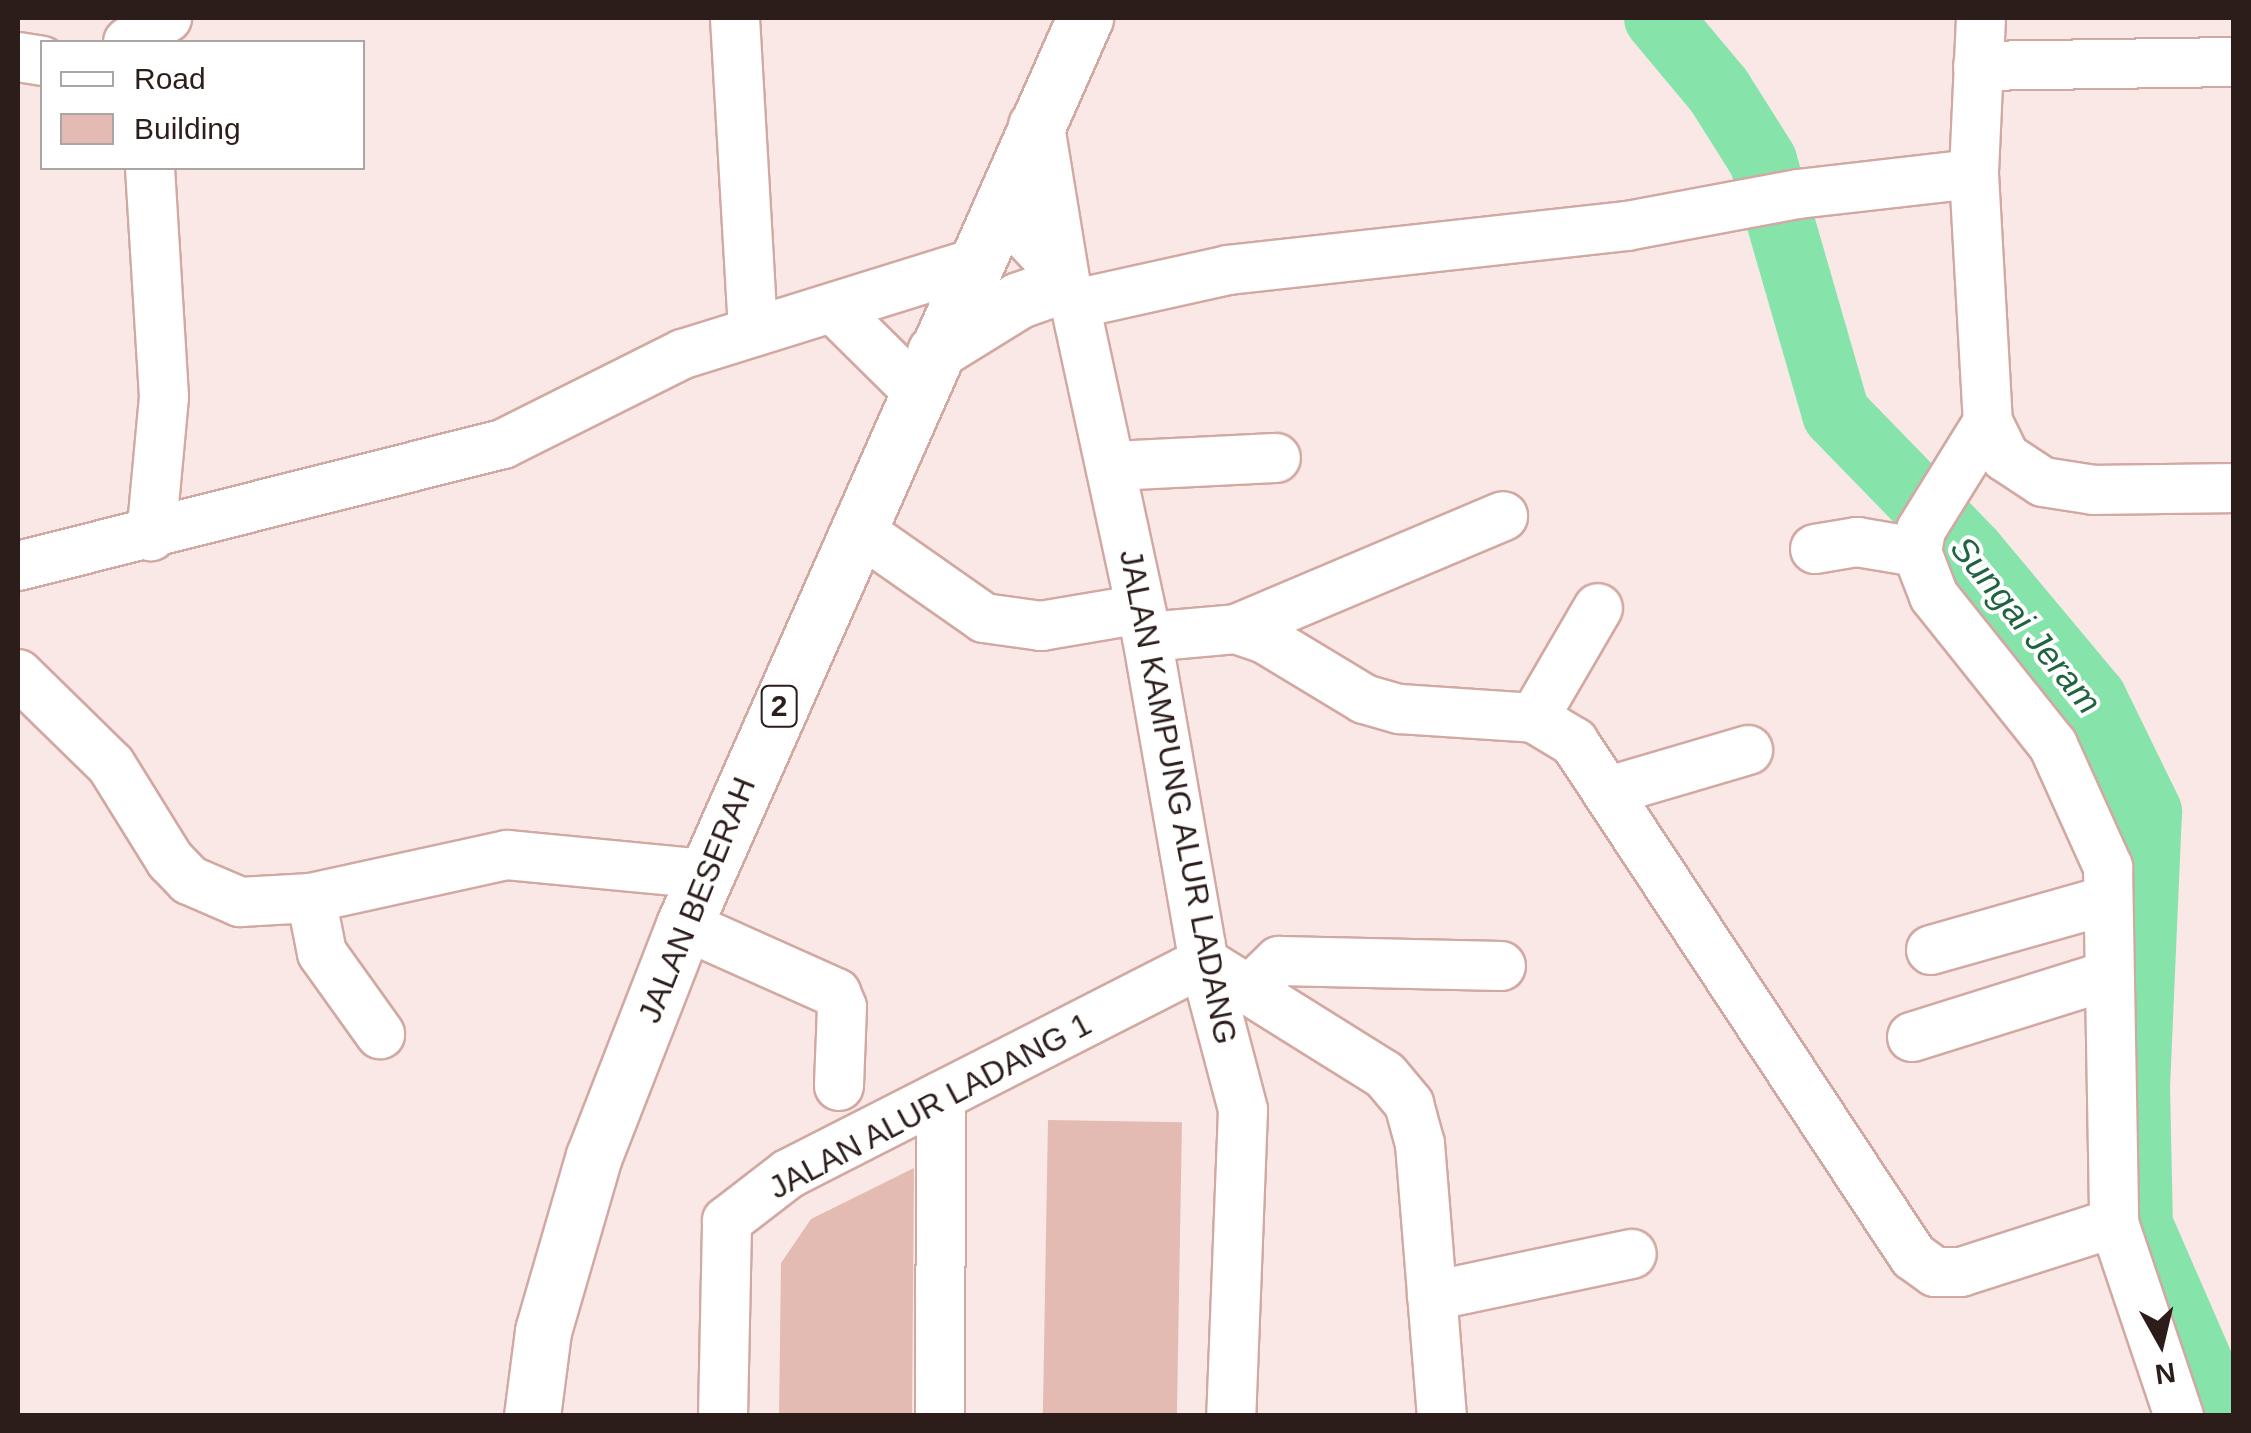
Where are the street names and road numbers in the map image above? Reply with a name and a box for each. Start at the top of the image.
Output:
street label: JALAN KAMPUNG ALUR LADANG [1111,545,1245,1049]
road number: 2 [759,681,799,731]
street label: JALAN BESERAH [630,772,764,1028]
street label: JALAN ALUR LADANG 1 [762,1004,1098,1208]

